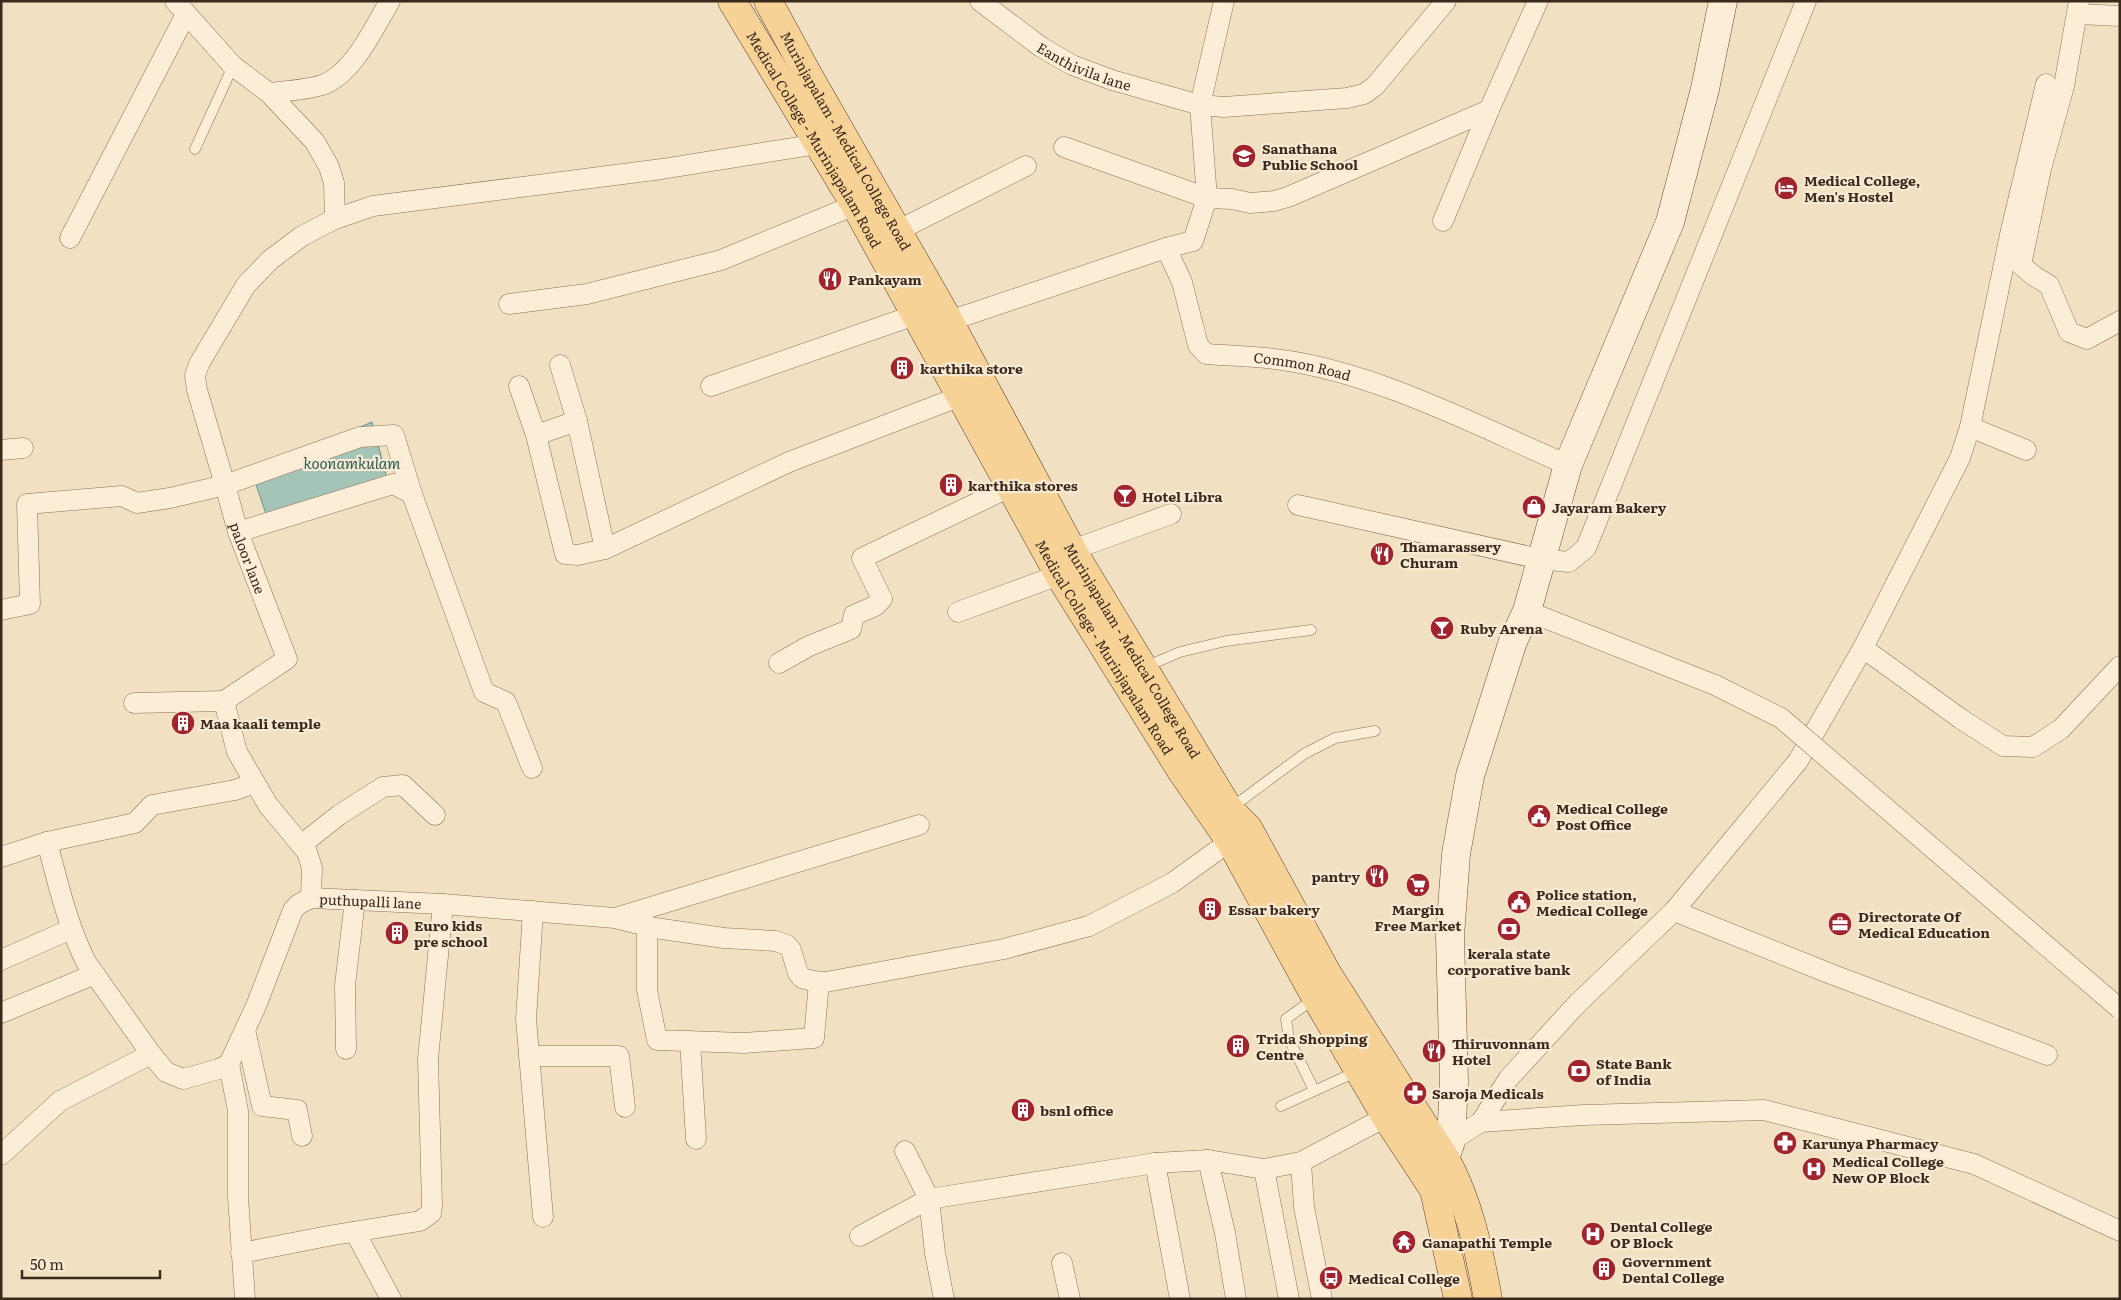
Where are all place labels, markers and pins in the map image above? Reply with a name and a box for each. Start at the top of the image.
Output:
place label: Sanathana Public School [1262,138,1358,174]
school or university icon: Sanathana Public School [1231,143,1257,169]
place label: Medical College, Men's Hostel [1804,170,1920,206]
hotel icon: Medical College, Men's Hostel [1773,175,1799,201]
restaurant icon: Pankayam [817,266,843,292]
place label: Pankayam [848,269,922,289]
building icon: karthika store [889,355,915,381]
place label: karthika store [920,358,1023,378]
building icon: karthika stores [938,472,964,498]
place label: karthika stores [968,475,1078,495]
bar icon: Hotel Libra [1112,483,1138,509]
place label: Hotel Libra [1142,486,1223,506]
shop icon: Jayaram Bakery [1521,494,1547,520]
place label: Jayaram Bakery [1552,497,1667,517]
place label: Thamarassery Churam [1400,536,1502,572]
restaurant icon: Thamarassery Churam [1369,541,1395,567]
bar icon: Ruby Arena [1429,615,1455,641]
place label: Ruby Arena [1460,618,1544,638]
building icon: Maa kaali temple [170,710,196,736]
place label: Maa kaali temple [200,713,321,733]
place label: Medical College Post Office [1556,798,1668,834]
public building icon: Medical College Post Office [1526,803,1552,829]
restaurant icon: pantry [1364,863,1390,889]
place label: pantry [1311,866,1360,886]
supermarket icon: Margin Free Market [1405,872,1431,898]
place label: Police station, Medical College [1536,884,1648,920]
public building icon: Police station, Medical College [1506,889,1532,915]
building icon: Essar bakery [1197,896,1223,922]
place label: Essar bakery [1228,899,1320,919]
place label: Margin Free Market [1375,899,1462,935]
place label: Directorate Of Medical Education [1858,906,1990,942]
office icon: Directorate Of Medical Education [1827,911,1853,937]
place label: Euro kids pre school [414,915,488,951]
bank icon: kerala state corporative bank [1496,916,1522,942]
building icon: Euro kids pre school [384,920,410,946]
place label: kerala state corporative bank [1448,943,1571,979]
place label: Trida Shopping Centre [1256,1028,1368,1064]
building icon: Trida Shopping Centre [1225,1033,1251,1059]
place label: Thiruvonnam Hotel [1452,1033,1550,1069]
restaurant icon: Thiruvonnam Hotel [1421,1038,1447,1064]
place label: State Bank of India [1596,1053,1672,1089]
bank icon: State Bank of India [1566,1058,1592,1084]
pharmacy icon: Saroja Medicals [1402,1080,1428,1106]
place label: Saroja Medicals [1432,1083,1544,1103]
building icon: bsnl office [1010,1097,1036,1123]
place label: bsnl office [1040,1100,1113,1120]
pharmacy icon: Karunya Pharmacy [1772,1130,1798,1156]
place label: Karunya Pharmacy [1802,1133,1939,1153]
place label: Medical College New OP Block [1832,1151,1944,1187]
hospital icon: Medical College New OP Block [1801,1156,1827,1182]
place label: Dental College OP Block [1610,1216,1713,1252]
hospital icon: Dental College OP Block [1580,1221,1606,1247]
temple icon: Ganapathi Temple [1391,1229,1417,1255]
place label: Ganapathi Temple [1422,1232,1552,1252]
place label: Government Dental College [1622,1251,1725,1287]
building icon: Government Dental College [1591,1256,1617,1282]
bus stop icon: Medical College [1318,1265,1344,1291]
place label: Medical College [1348,1268,1460,1288]

